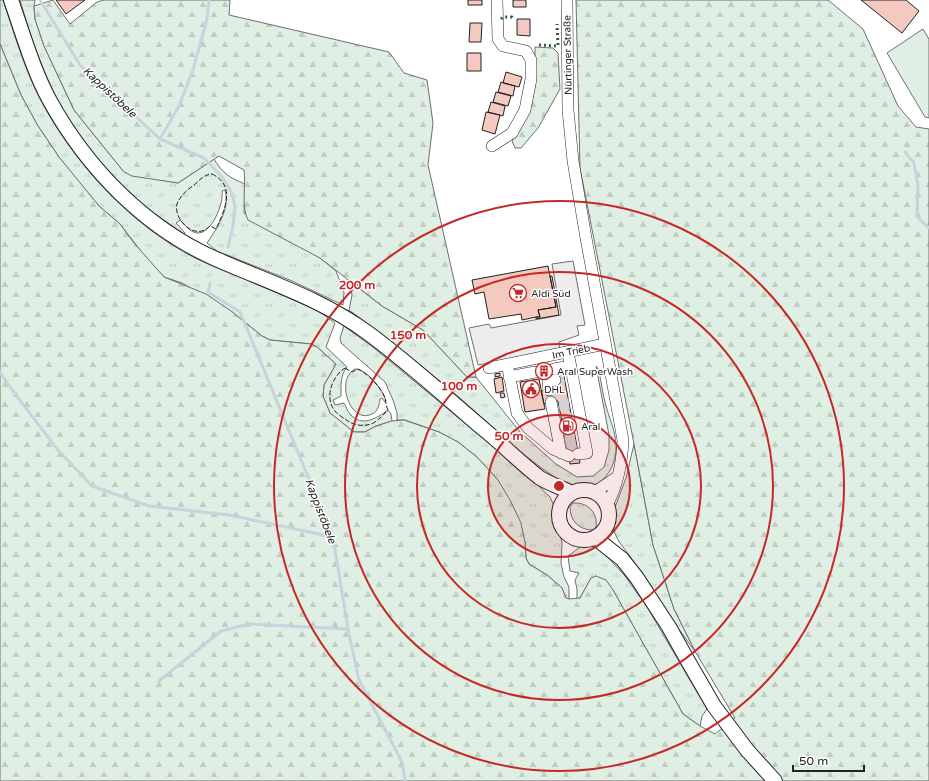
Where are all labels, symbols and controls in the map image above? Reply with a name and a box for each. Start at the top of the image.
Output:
street label: Nürtinger Straße [561,15,575,95]
water label: Kappistöbele [80,64,140,121]
text: 200 m [339,278,375,292]
supermarket icon: Aldi Süd [508,283,528,303]
place label: Aldi Süd [531,288,571,300]
text: 150 m [390,328,426,342]
street label: Im Trieb [551,342,591,362]
building icon: Aral SuperWash [534,361,554,381]
place label: Aral SuperWash [557,366,633,378]
text: 100 m [441,379,477,393]
public building icon: DHL [521,379,541,399]
place label: DHL [544,384,565,396]
fuel station icon: Aral [558,416,578,436]
place label: Aral [581,421,600,433]
text: 50 m [494,429,524,443]
water label: Kappistöbele [302,477,339,546]
centre of rings [552,479,566,493]
scale bar [793,747,864,773]
text: 50 m [799,754,828,768]

